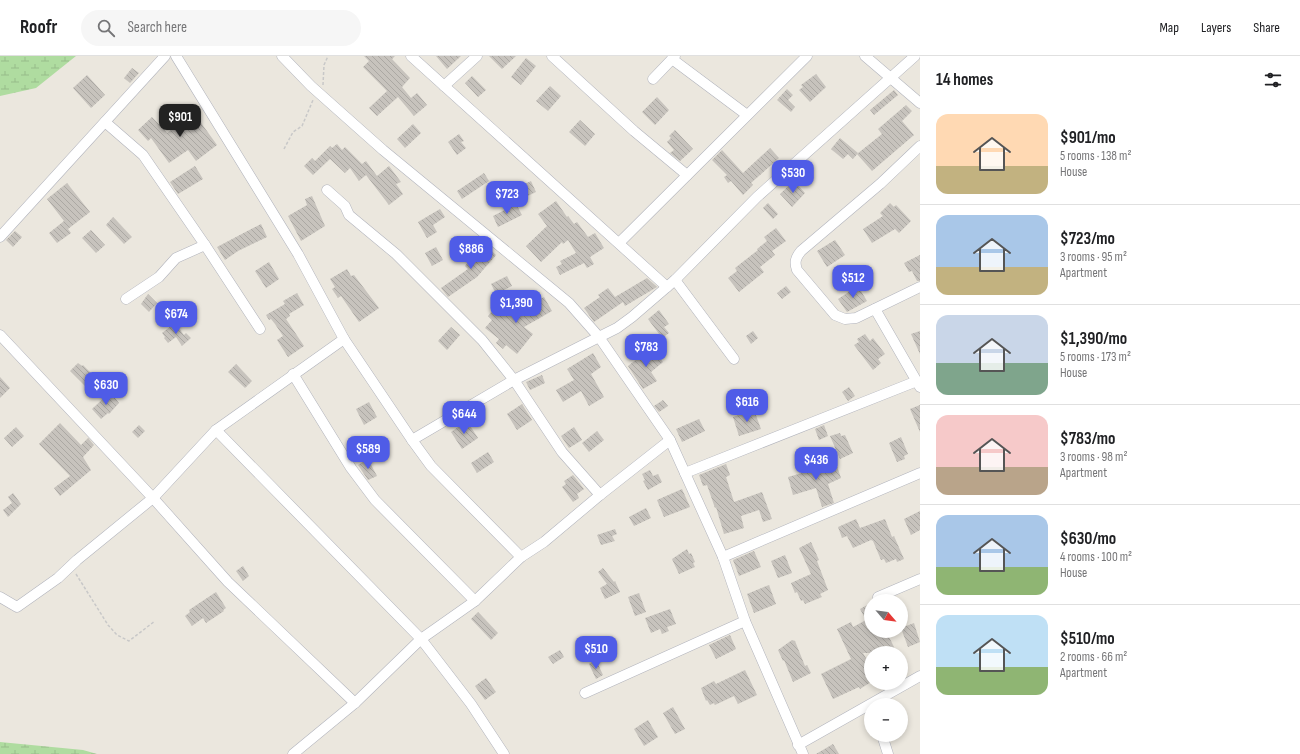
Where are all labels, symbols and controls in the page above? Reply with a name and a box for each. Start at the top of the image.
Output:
search box [81,10,361,46]
text: Roofr [20,16,57,39]
icon: search [95,17,117,39]
text: Search here [127,18,187,37]
text: Map [1159,19,1179,36]
text: Layers [1201,19,1231,36]
text: Share [1253,19,1280,36]
icon: filters [1262,69,1284,91]
text: 14 homes [936,70,993,90]
pin: $901 [156,104,204,138]
text: $901 [168,109,192,125]
text: $901/mo [1060,128,1116,148]
icon: home [968,130,1016,178]
text: 5 rooms · 138 m² [1060,148,1131,164]
pin: $530 [769,160,817,194]
text: House [1060,164,1087,180]
text: $530 [781,165,805,181]
pin: $723 [483,181,531,215]
text: $723 [495,186,519,202]
text: $723/mo [1060,229,1115,249]
icon: home [968,231,1016,279]
pin: $886 [447,236,495,270]
text: $886 [458,241,484,257]
text: 3 rooms · 95 m² [1060,249,1127,265]
pin: $512 [829,265,877,299]
text: Apartment [1060,265,1107,281]
text: $512 [841,270,865,286]
pin: $1,390 [483,290,549,324]
text: $1,390 [499,295,533,311]
pin: $674 [152,301,200,335]
text: $674 [164,306,188,322]
text: $1,390/mo [1060,329,1127,349]
icon: home [968,331,1016,379]
pin: $783 [622,334,670,368]
text: $783 [634,339,658,355]
text: 5 rooms · 173 m² [1060,349,1131,365]
text: House [1060,365,1087,381]
pin: $630 [82,372,130,406]
text: $630 [94,377,118,393]
pin: $616 [723,389,771,423]
text: $616 [735,394,759,410]
pin: $644 [440,401,488,435]
text: $644 [451,406,477,422]
text: $783/mo [1060,429,1115,449]
icon: home [968,431,1016,479]
pin: $589 [344,436,392,470]
text: $589 [356,441,380,457]
pin: $436 [792,447,840,481]
text: 3 rooms · 98 m² [1060,449,1127,465]
text: $436 [804,452,828,468]
text: Apartment [1060,465,1107,481]
text: $630/mo [1060,529,1116,549]
icon: home [968,531,1016,579]
text: 4 rooms · 100 m² [1060,549,1132,565]
text: House [1060,565,1087,581]
north arrow [864,594,908,638]
map controls [864,594,908,742]
text: $510/mo [1060,629,1115,649]
icon: home [968,631,1016,679]
pin: $510 [572,636,620,670]
text: $510 [584,641,608,657]
button: + [864,646,908,690]
text: 2 rooms · 66 m² [1060,649,1127,665]
text: Apartment [1060,665,1107,681]
button: − [864,698,908,742]

